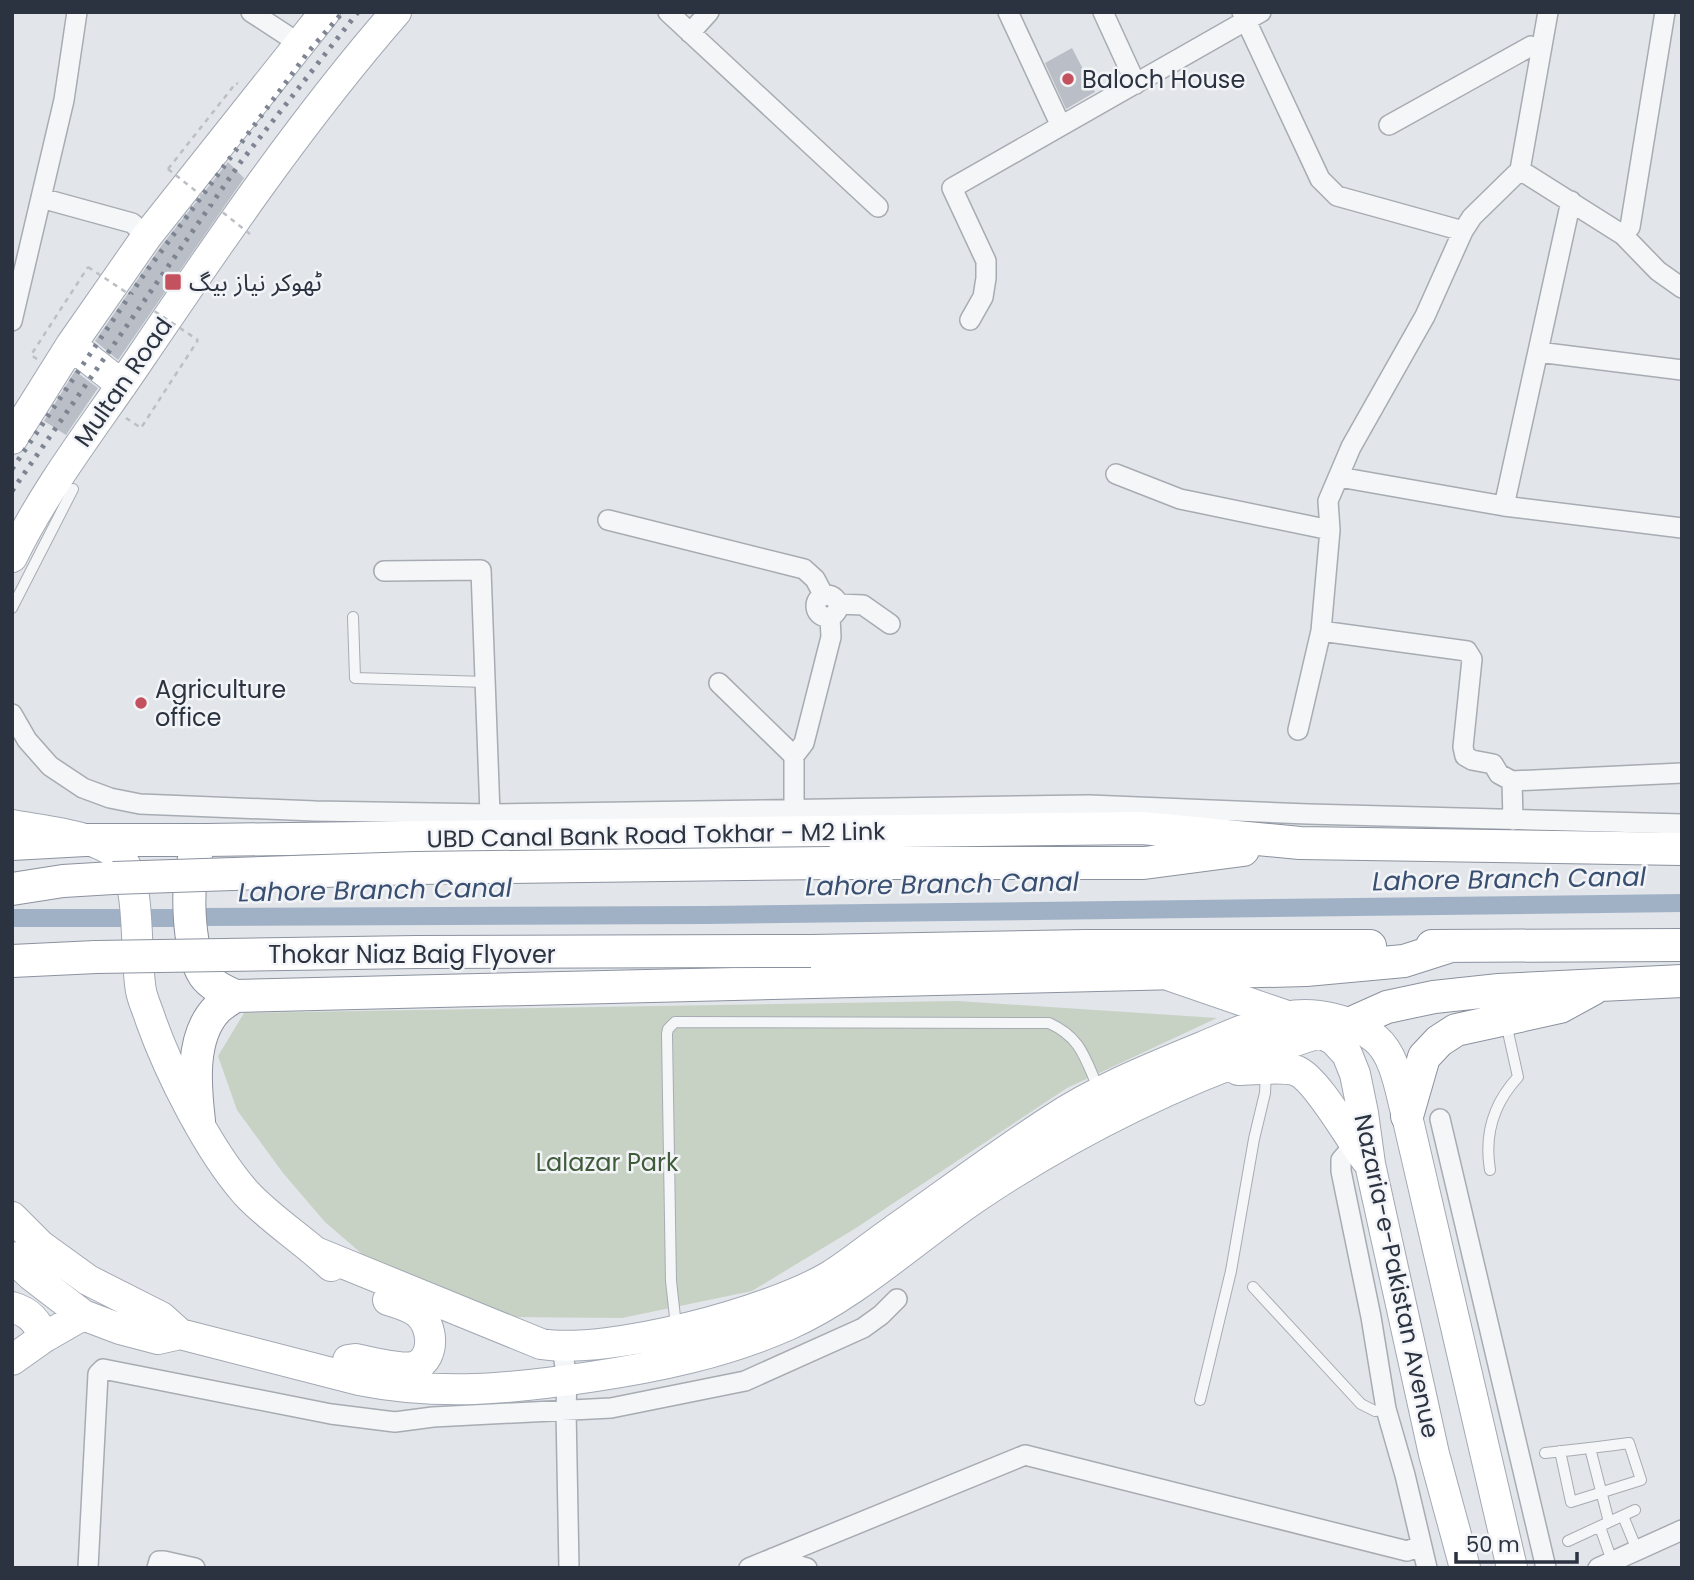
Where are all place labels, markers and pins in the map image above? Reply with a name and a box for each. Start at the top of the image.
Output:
place label: Baloch House [1082,63,1245,96]
marker: Baloch House [1060,71,1076,87]
place label: ٹھوکر نیاز بیگ [189,266,322,299]
marker: ٹھوکر نیاز بیگ [163,272,183,292]
place label: Agriculture office [155,673,286,734]
marker: Agriculture office [133,695,149,711]

